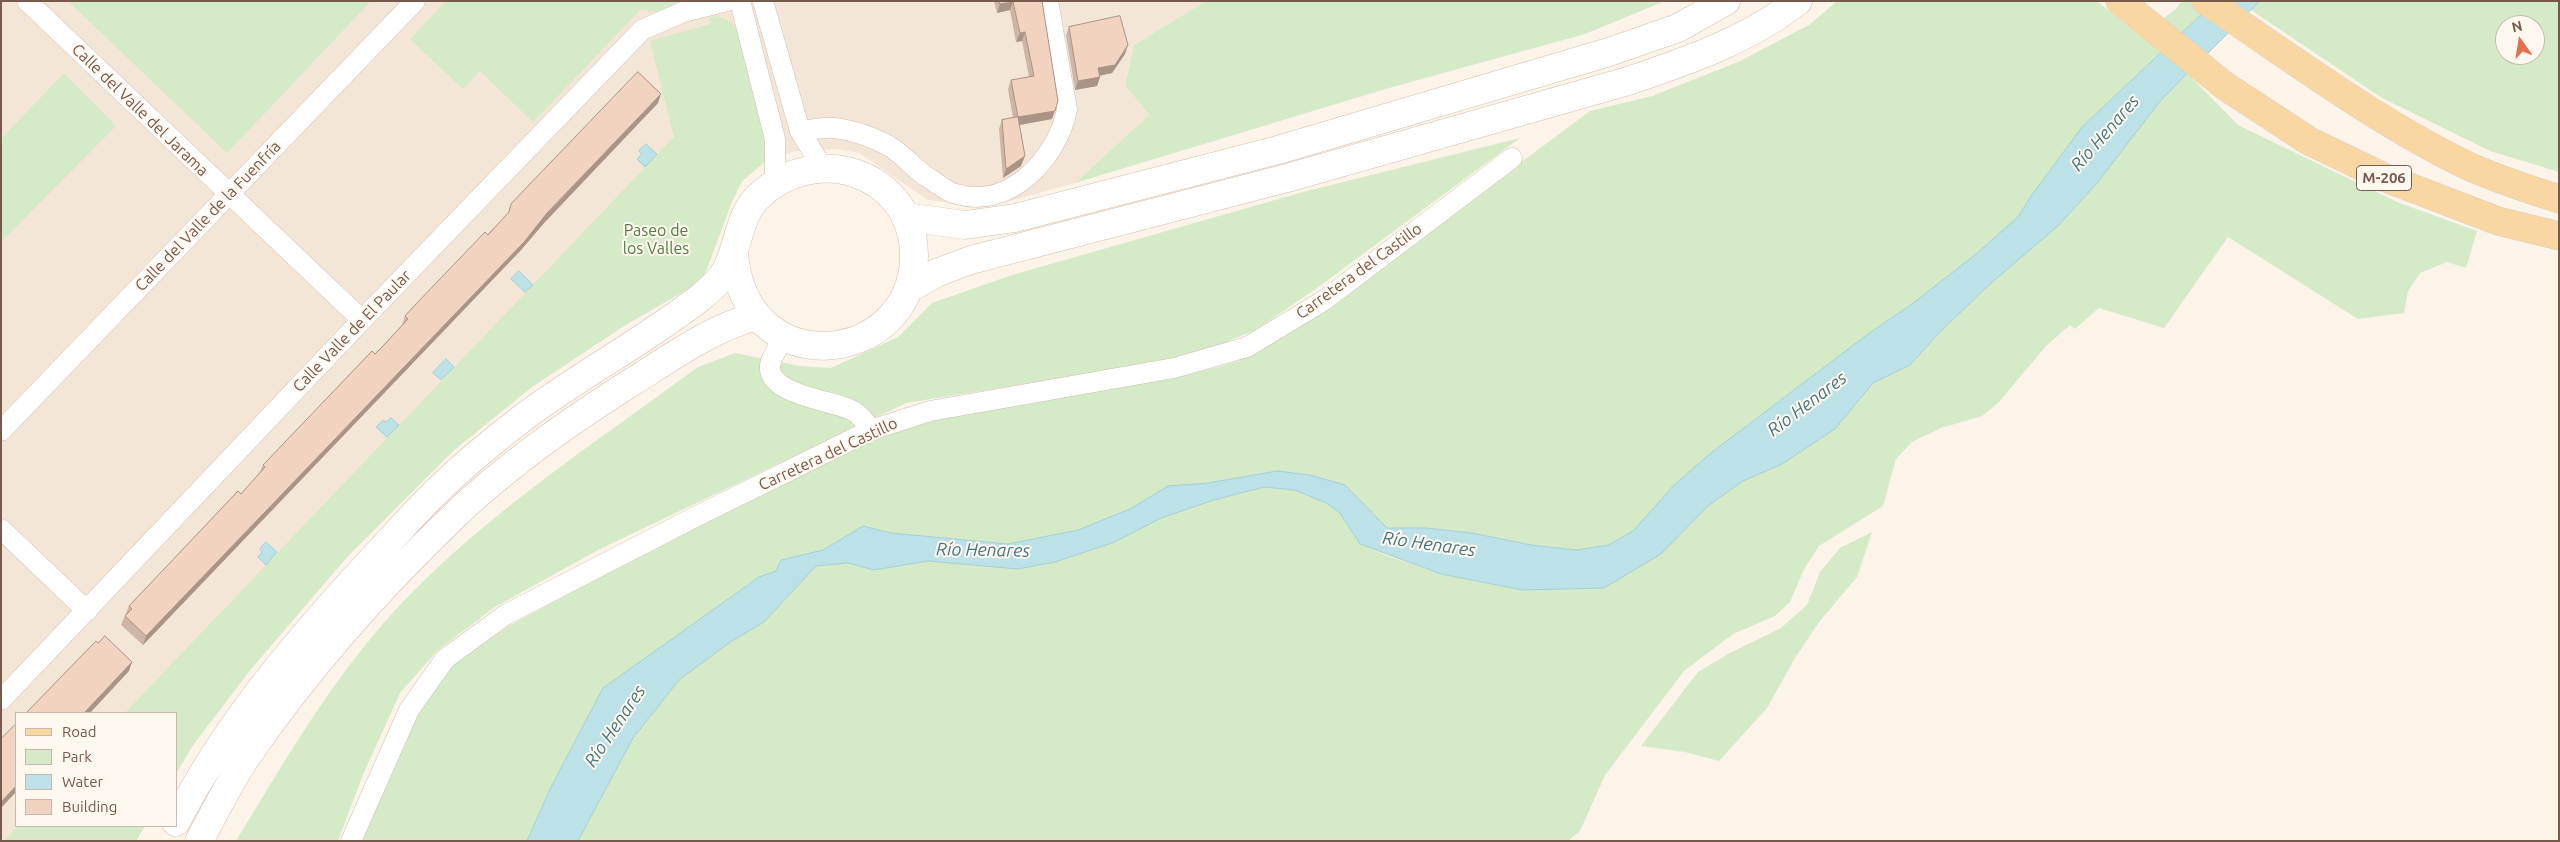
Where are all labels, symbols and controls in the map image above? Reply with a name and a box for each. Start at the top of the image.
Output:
north arrow [2495,15,2545,65]
text: N [2510,17,2524,35]
street label: Calle del Valle del Jarama [68,40,212,180]
water label: Río Henares [2066,91,2144,175]
street label: Calle del Valle de la Fuenfría [131,137,285,295]
road number: M-206 [2356,166,2412,190]
street label: Carretera del Castillo [1292,219,1426,323]
park label: Paseo de los Valles [623,221,689,259]
street label: Calle Valle de El Paular [289,266,415,396]
water label: Río Henares [1763,367,1851,441]
street label: Carretera del Castillo [756,413,900,495]
water label: Río Henares [1381,527,1477,561]
water label: Río Henares [936,538,1030,562]
water label: Río Henares [580,681,650,771]
legend [15,712,178,827]
text: Road [62,723,97,740]
text: Park [62,748,92,765]
text: Water [62,773,103,790]
text: Building [62,798,117,815]

